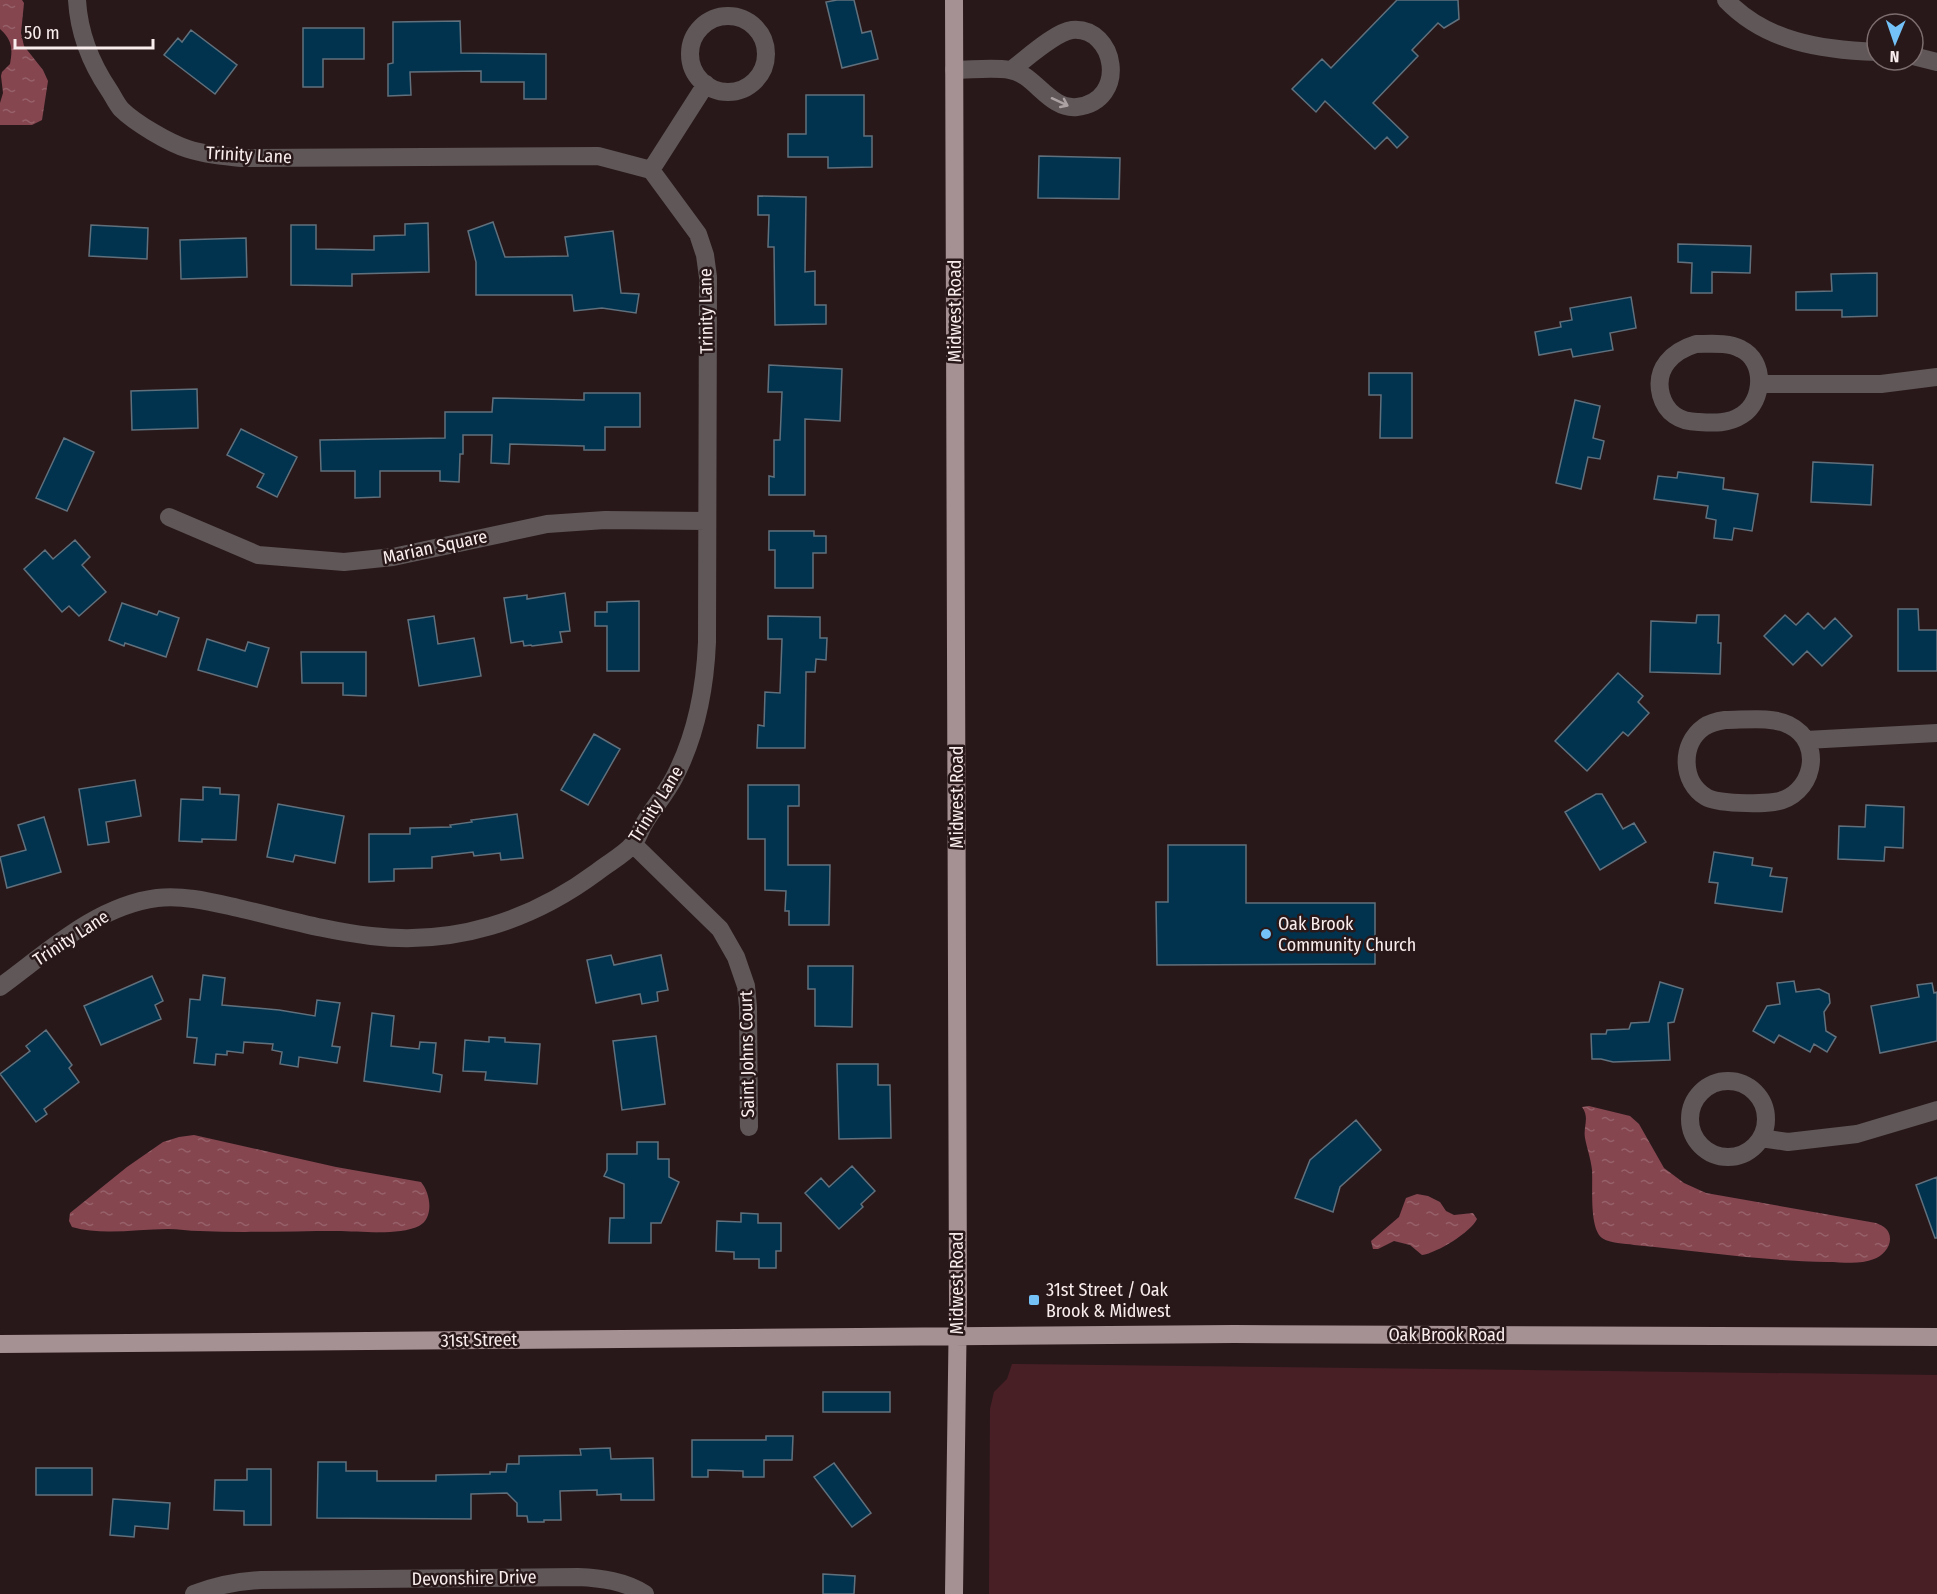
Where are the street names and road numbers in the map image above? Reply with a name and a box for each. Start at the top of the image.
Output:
street label: Trinity Lane [206,142,293,168]
street label: Midwest Road [944,260,966,362]
street label: Trinity Lane [694,268,718,354]
street label: Marian Square [381,525,489,569]
street label: Midwest Road [946,746,968,848]
street label: Trinity Lane [624,762,688,846]
street label: Trinity Lane [29,905,113,971]
street label: Saint Johns Court [735,990,759,1118]
street label: Midwest Road [946,1232,968,1334]
street label: Oak Brook Road [1388,1324,1506,1346]
street label: 31st Street [440,1328,518,1352]
street label: Devonshire Drive [411,1566,537,1590]

